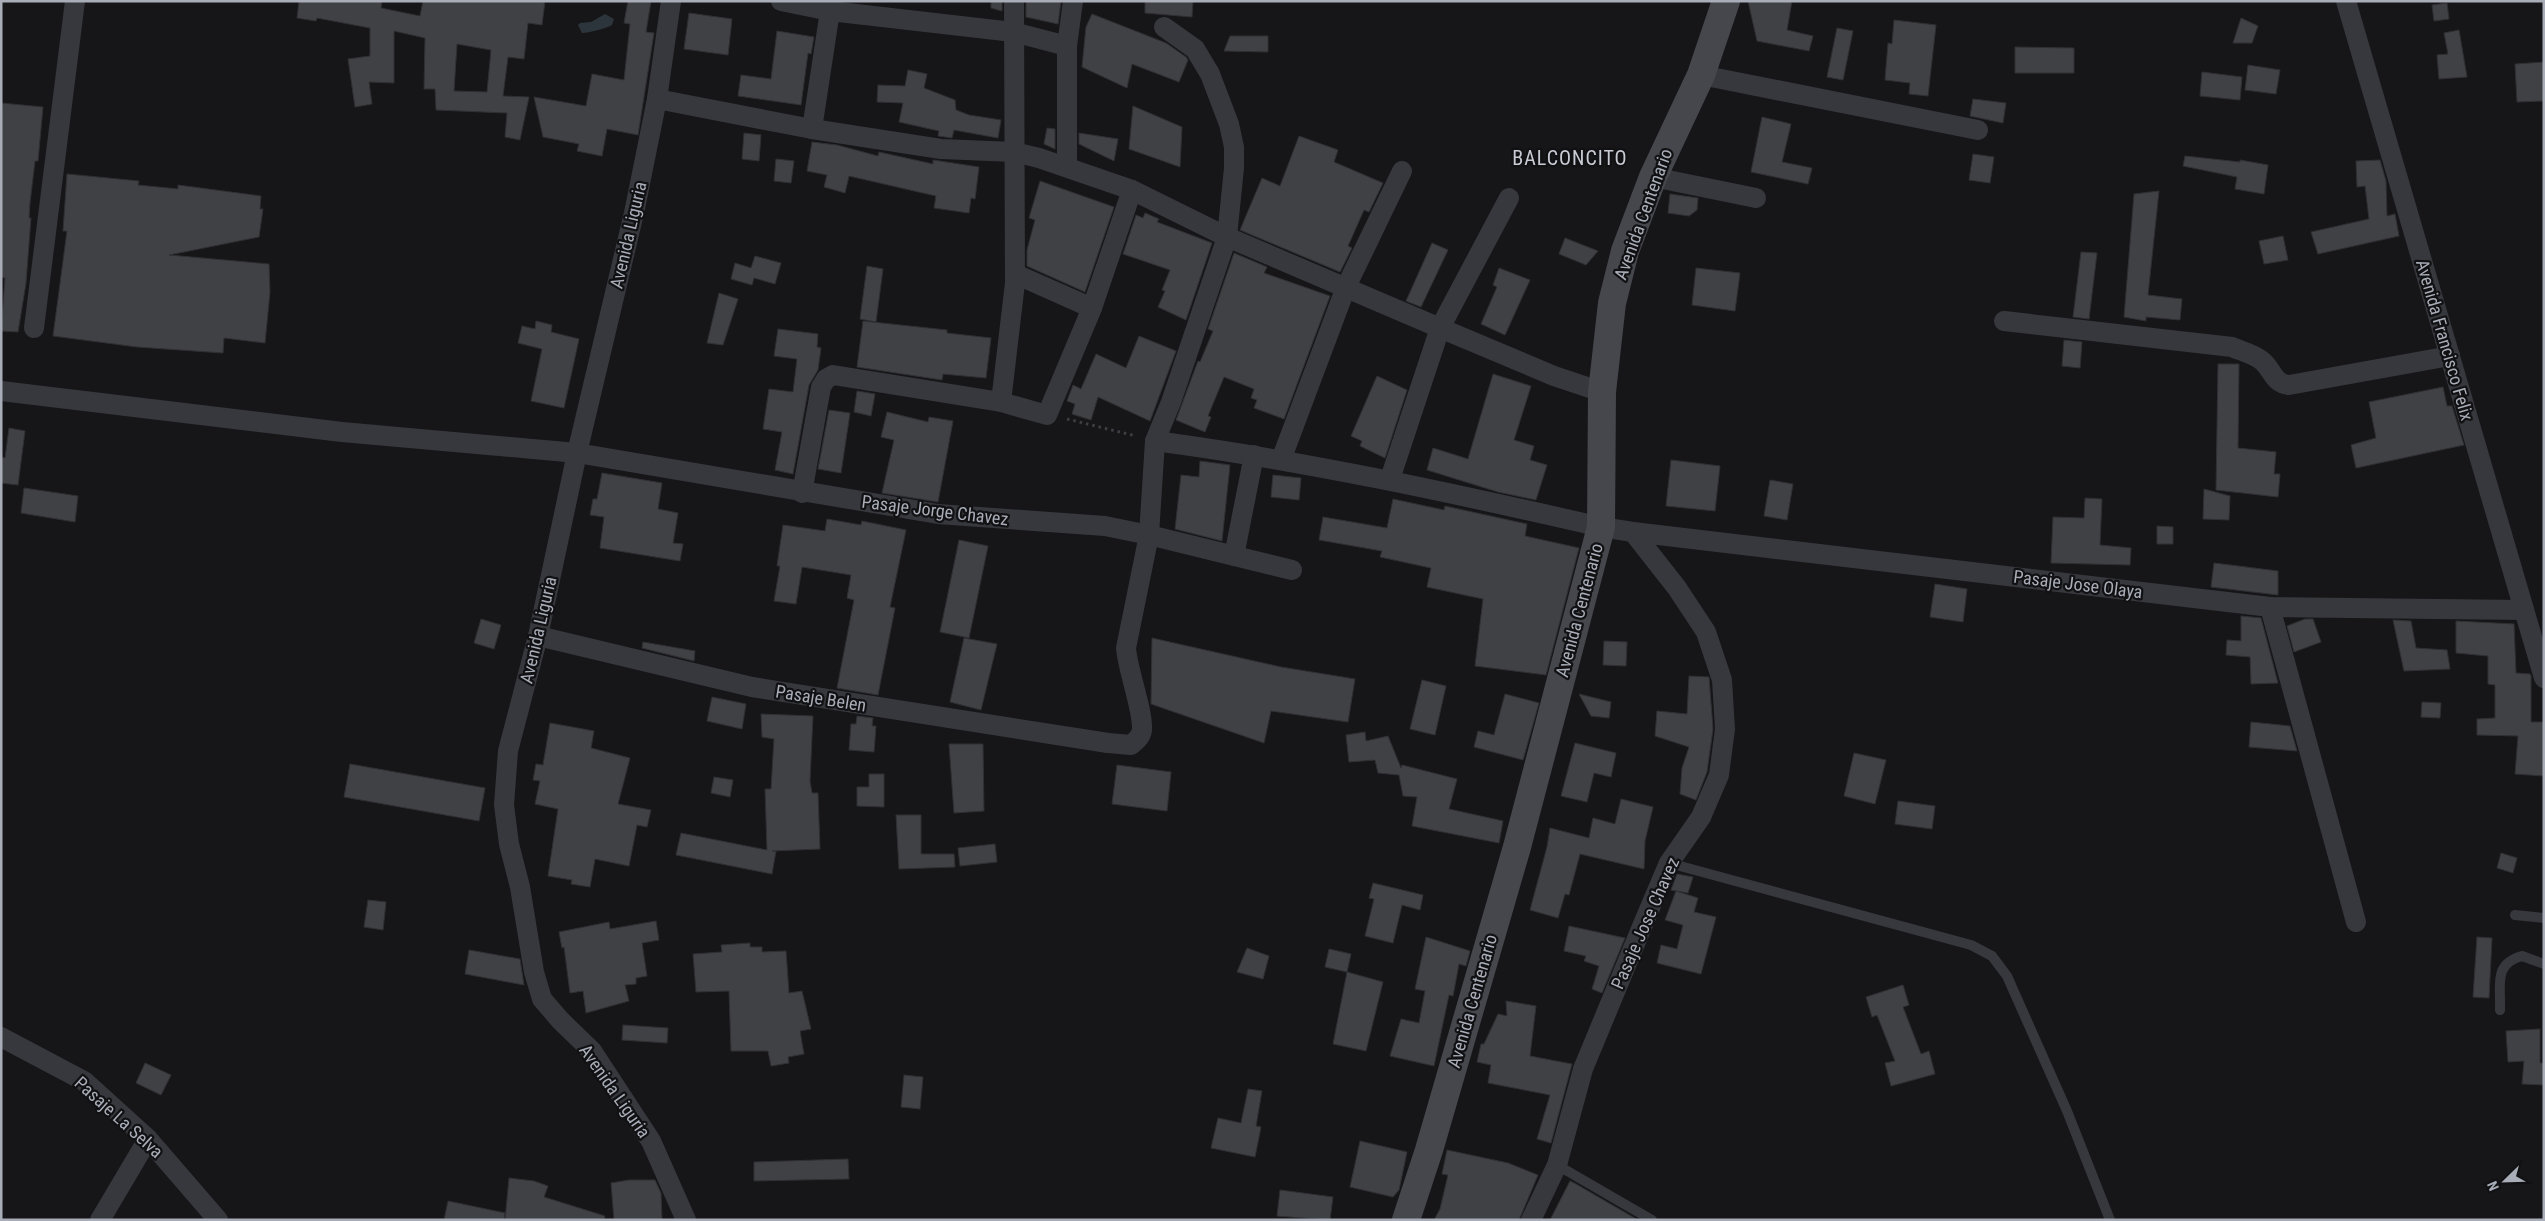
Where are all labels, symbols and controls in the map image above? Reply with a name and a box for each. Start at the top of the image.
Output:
district label: BALCONCITO [1512,146,1628,170]
street label: Avenida Centenario [1610,146,1676,282]
street label: Avenida Liguria [606,180,650,290]
street label: Avenida Francisco Felix [2412,257,2478,423]
street label: Pasaje Jorge Chavez [860,491,1010,529]
street label: Avenida Centenario [1551,541,1607,679]
street label: Pasaje Jose Olaya [2012,566,2144,602]
street label: Avenida Liguria [516,575,560,685]
street label: Pasaje Belen [774,680,868,716]
street label: Pasaje Jose Chavez [1607,854,1683,992]
street label: Avenida Centenario [1443,932,1501,1070]
street label: Avenida Liguria [575,1040,655,1142]
street label: Pasaje La Selva [71,1072,167,1162]
north arrow [2480,1156,2530,1206]
text: N [2484,1179,2502,1193]

